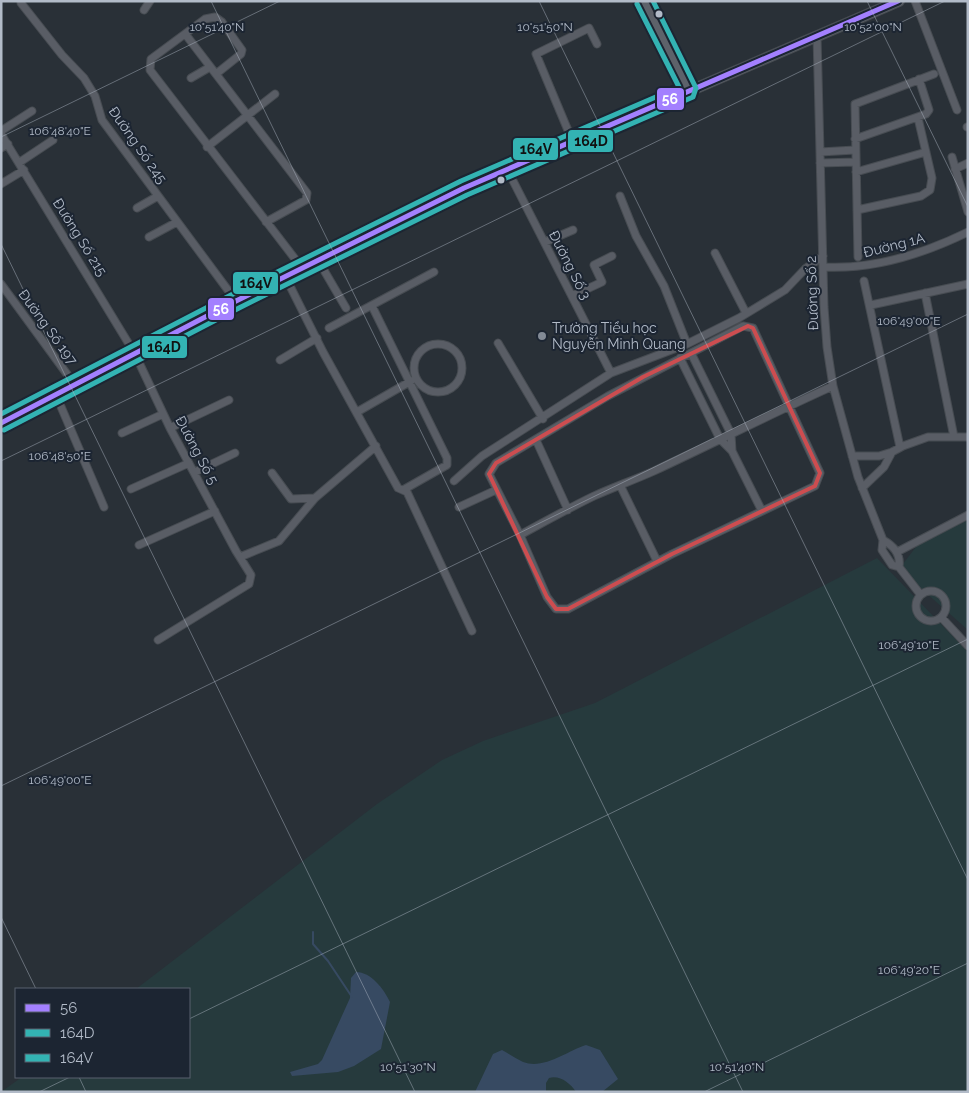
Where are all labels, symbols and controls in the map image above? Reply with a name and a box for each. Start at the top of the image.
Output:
unlabelled marker [654,9,664,19]
text: 10°51'40"N [190,20,244,34]
text: 10°51'50"N [517,20,573,34]
text: 10°52'00"N [844,20,902,34]
line badge: 56 [656,87,685,111]
text: 56 [662,91,678,107]
street label: Đường Số 245 [106,104,171,187]
text: 106°48'40"E [29,124,91,138]
line badge: 164D [567,129,614,153]
text: 164D [574,133,608,149]
line badge: 164V [512,137,559,161]
text: 164V [520,141,553,157]
unlabelled marker [496,175,506,185]
street label: Đường Số 215 [50,195,110,279]
street label: Đường Số 3 [546,228,594,302]
street label: Đường 1A [862,230,927,260]
street label: Đường Số 2 [803,255,821,331]
line badge: 164V [232,271,279,295]
text: 164V [240,275,273,291]
street label: Đường Số 197 [15,286,81,368]
line badge: 56 [207,297,235,321]
text: 56 [213,301,229,317]
text: 106°49'00"E [878,314,940,328]
place label: Trường Tiểu học Nguyễn Minh Quang [552,320,686,352]
marker: Trường Tiểu học Nguyễn Minh Quang [536,330,548,342]
line badge: 164D [141,335,188,359]
text: 164D [147,339,181,355]
street label: Đường Số 5 [172,413,222,487]
text: 106°48'50"E [29,449,91,463]
text: 106°49'10"E [879,638,939,652]
text: 106°49'00"E [29,773,91,787]
text: 106°49'20"E [878,963,940,977]
legend [15,988,190,1078]
text: 56 [60,999,77,1017]
text: 164D [60,1024,95,1042]
text: 164V [60,1049,93,1067]
text: 10°51'30"N [380,1060,436,1074]
text: 10°51'40"N [710,1060,764,1074]

